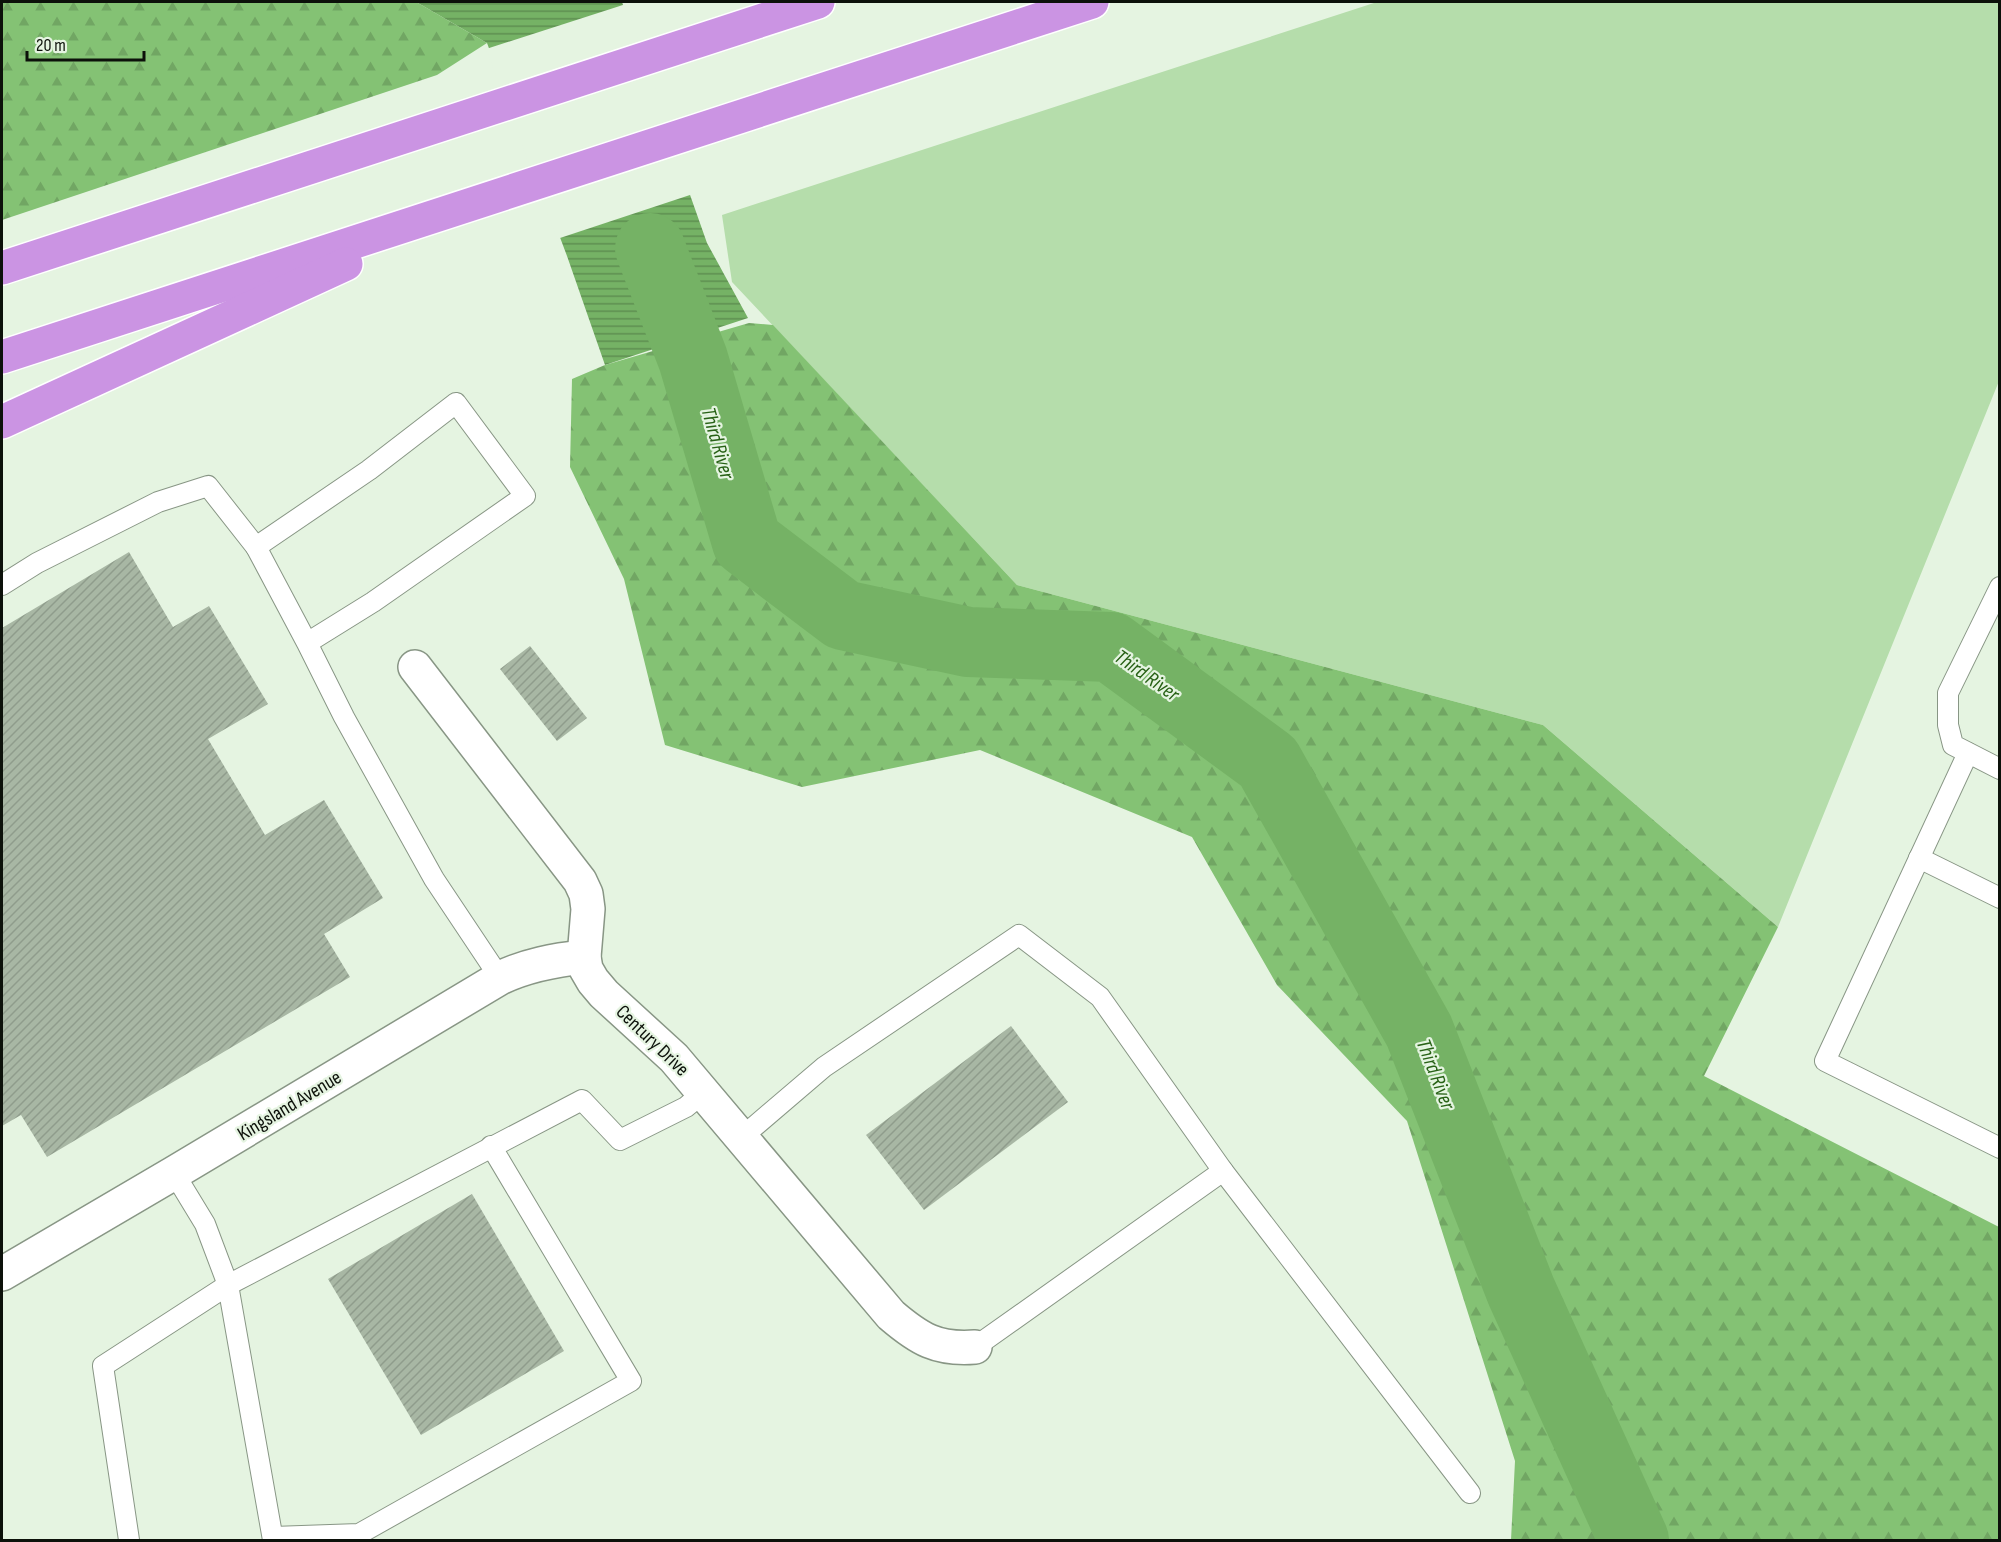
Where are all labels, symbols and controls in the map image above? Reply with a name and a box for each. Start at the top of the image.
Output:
scale bar [27,24,144,62]
text: 20 m [36,35,66,56]
water label: Third River [695,404,740,483]
water label: Third River [1109,644,1185,707]
street label: Century Drive [611,1000,694,1081]
water label: Third River [1411,1035,1461,1114]
street label: Kingsland Avenue [233,1065,346,1146]

